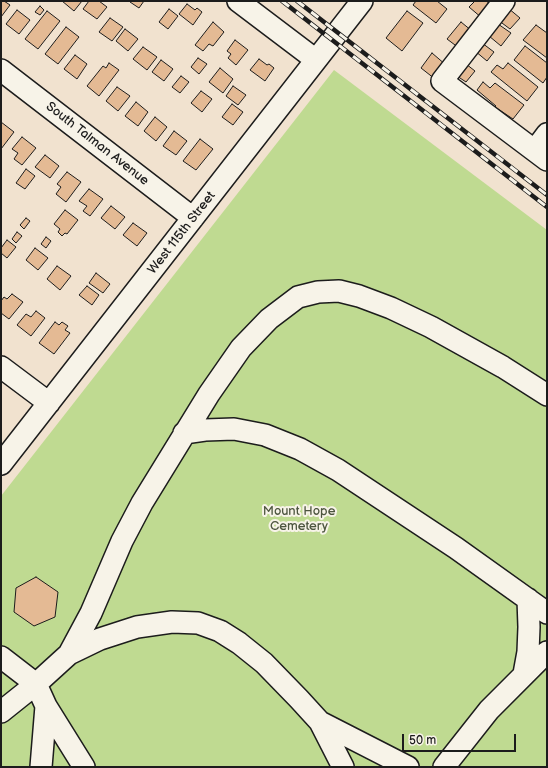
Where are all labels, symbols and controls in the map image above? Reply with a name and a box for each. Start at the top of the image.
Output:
street label: South Talman Avenue [42,99,152,189]
street label: West 115th Street [145,189,219,277]
park label: Mount Hope Cemetery [263,504,335,535]
scale bar [404,726,518,752]
text: 50 m [409,733,436,748]

